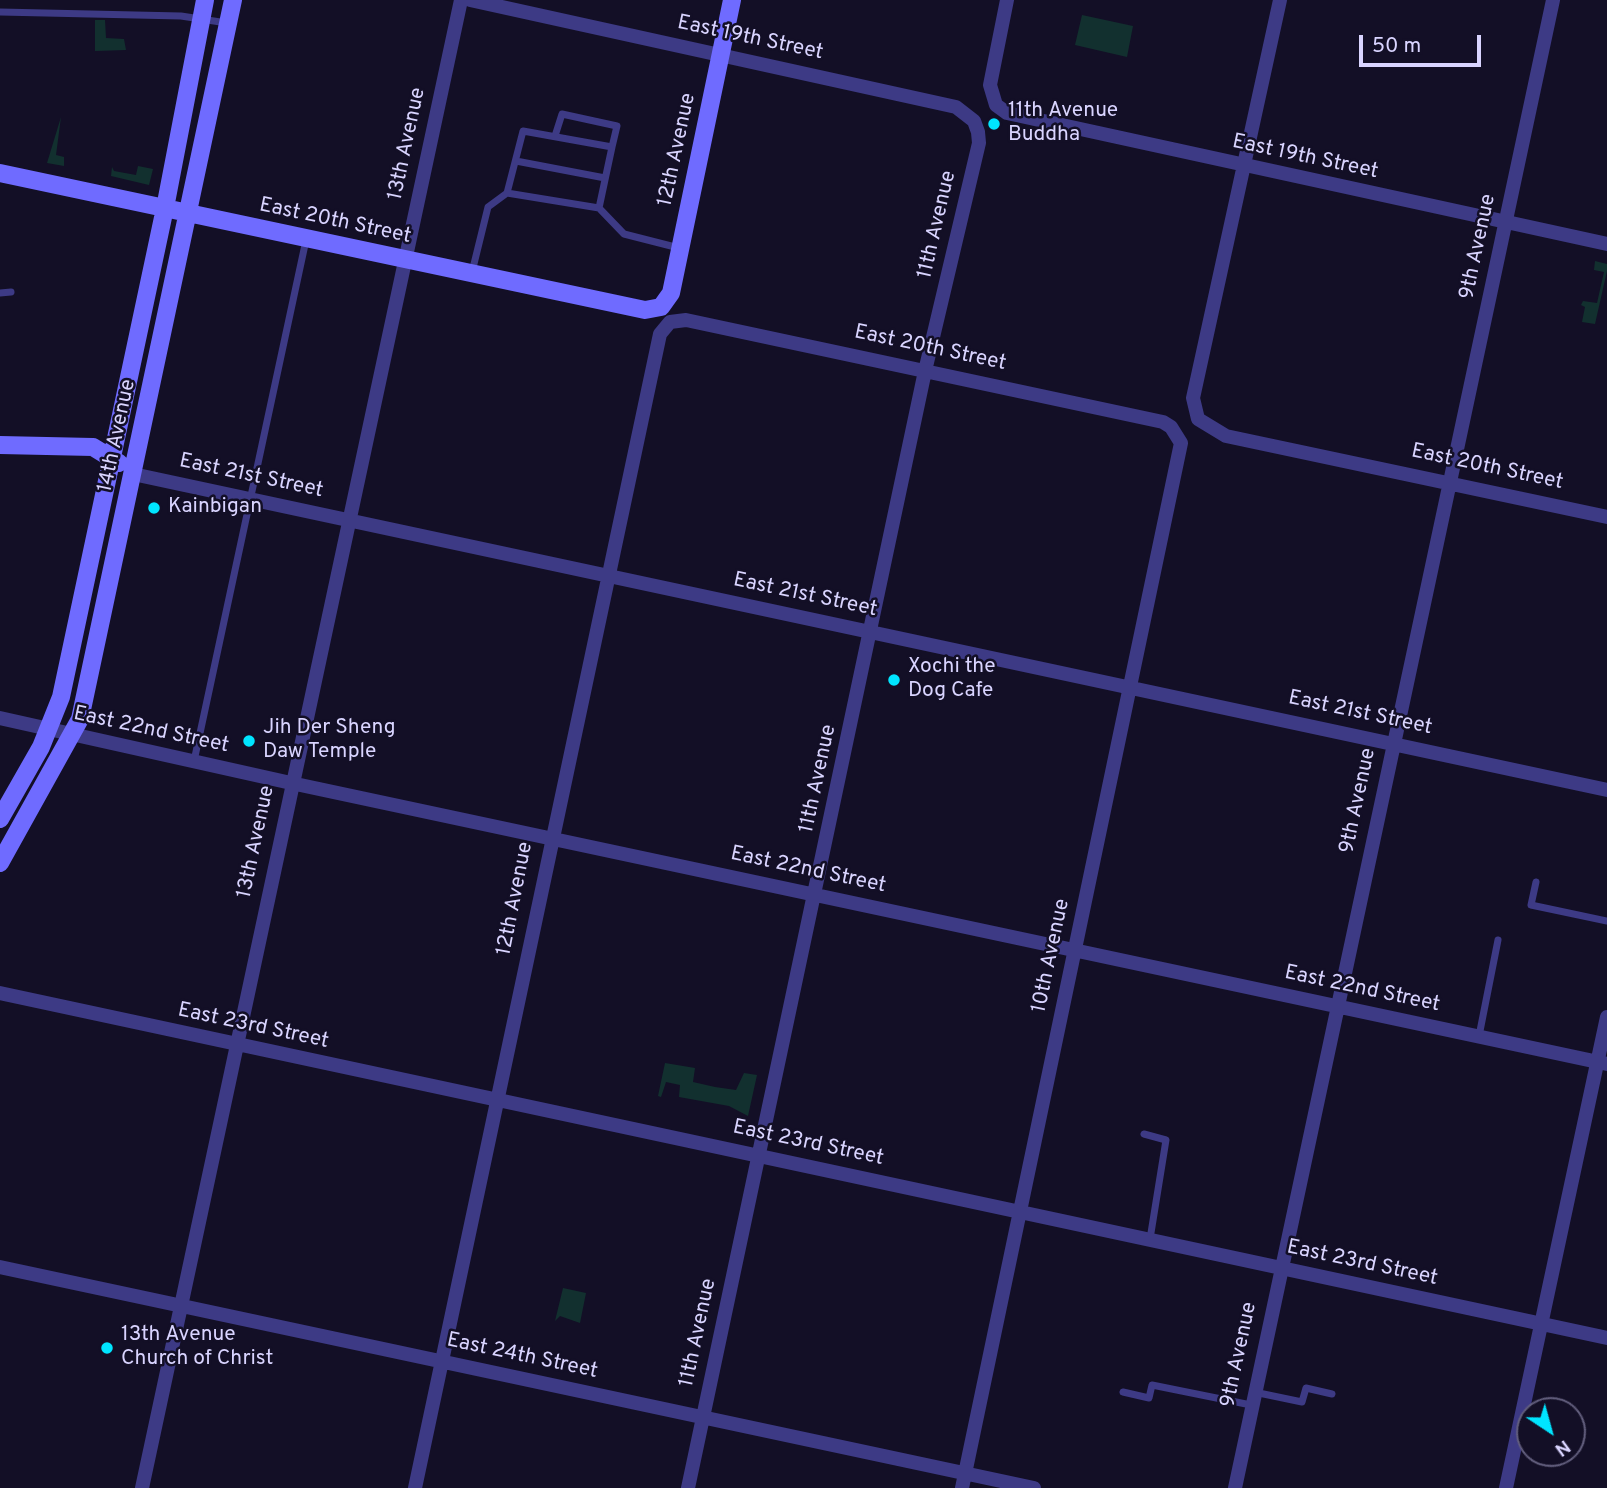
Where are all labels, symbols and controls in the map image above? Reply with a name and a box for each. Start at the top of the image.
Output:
street label: East 19th Street [675,11,825,67]
scale bar [1362,21,1484,65]
text: 50 m [1372,33,1421,60]
street label: 13th Avenue [384,85,432,203]
street label: 12th Avenue [654,91,702,209]
place label: 11th Avenue Buddha [1008,99,1118,149]
marker: 11th Avenue Buddha [986,116,1002,132]
street label: East 19th Street [1230,130,1380,186]
street label: 11th Avenue [913,169,963,281]
street label: 9th Avenue [1456,192,1502,302]
street label: East 20th Street [257,194,413,250]
street label: East 20th Street [852,321,1008,377]
street label: 14th Avenue [94,377,142,495]
street label: East 20th Street [1409,440,1565,496]
street label: East 21st Street [177,449,325,505]
place label: Kainbigan [168,495,262,521]
marker: Kainbigan [146,500,162,516]
street label: East 21st Street [731,568,879,624]
place label: Xochi the Dog Cafe [908,655,996,705]
marker: Xochi the Dog Cafe [886,672,902,688]
street label: East 21st Street [1286,686,1434,742]
street label: East 22nd Street [71,702,231,760]
place label: Jih Der Sheng Daw Temple [263,716,395,766]
street label: 11th Avenue [795,723,843,835]
marker: Jih Der Sheng Daw Temple [241,733,257,749]
street label: 9th Avenue [1336,746,1382,856]
street label: 13th Avenue [233,783,281,901]
street label: 12th Avenue [493,840,539,958]
street label: East 22nd Street [728,842,888,900]
street label: 10th Avenue [1028,897,1076,1015]
street label: East 22nd Street [1282,961,1442,1019]
street label: East 23rd Street [175,999,331,1055]
street label: East 23rd Street [730,1116,886,1172]
street label: East 23rd Street [1284,1236,1440,1292]
street label: 11th Avenue [675,1277,723,1389]
street label: 9th Avenue [1217,1300,1263,1410]
place label: 13th Avenue Church of Christ [121,1323,273,1373]
street label: East 24th Street [444,1329,600,1385]
marker: 13th Avenue Church of Christ [99,1340,115,1356]
north arrow [1516,1397,1586,1467]
text: N [1550,1434,1575,1461]

